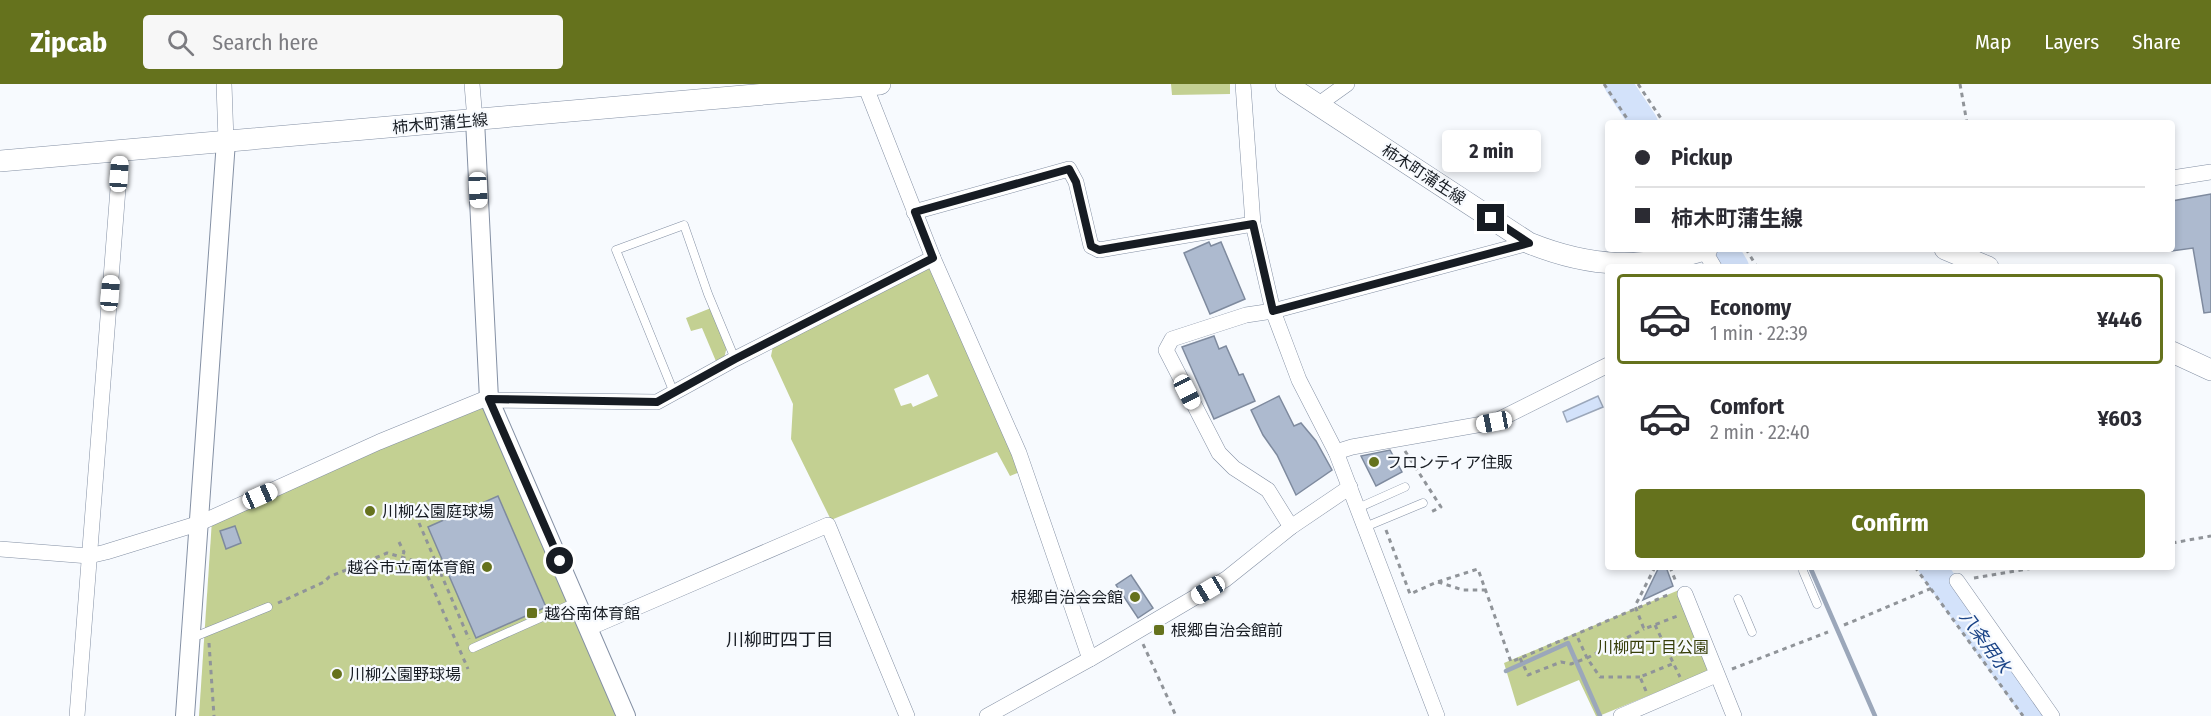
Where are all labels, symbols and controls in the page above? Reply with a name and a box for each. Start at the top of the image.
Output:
search box [143,15,563,69]
text: Zipcab [30,26,107,59]
icon: search [164,26,197,59]
text: Search here [212,29,318,56]
text: Map [1975,29,2011,55]
text: Layers [2044,29,2099,55]
text: Share [2132,29,2181,55]
street label: 柿木町蒲生線 [391,110,489,137]
callout: 2 min [1442,131,1540,173]
text: 2 min [1469,139,1514,163]
street label: 柿木町蒲生線 [1378,140,1469,209]
text: Pickup [1671,144,1733,171]
car [109,155,129,193]
car [468,172,488,208]
route end [1477,204,1504,231]
text: 柿木町蒲生線 [1671,205,1803,232]
car [99,274,121,312]
icon: car [1638,292,1692,346]
text: Economy [1710,294,1791,321]
text: ¥446 [2097,306,2142,333]
text: 1 min · 22:39 [1710,321,1808,345]
car [1171,372,1203,412]
icon: car [1638,391,1692,445]
text: Comfort [1710,393,1784,420]
text: ¥603 [2098,405,2142,432]
car [1475,410,1513,434]
text: 2 min · 22:40 [1710,420,1810,444]
place label: フロンティア住販 [1386,453,1513,472]
marker: フロンティア住販 [1367,455,1381,469]
car [240,480,280,512]
button: Confirm [1635,489,2145,558]
place label: 川柳公園庭球場 [382,502,494,521]
marker: 川柳公園庭球場 [363,504,377,518]
route start [546,547,573,574]
place label: 越谷市立南体育館 [347,558,475,577]
marker: 越谷市立南体育館 [480,560,494,574]
car [1188,573,1228,607]
place label: 根郷自治会会館 [1011,588,1123,607]
marker: 根郷自治会会館 [1128,590,1142,604]
place label: 越谷南体育館 [544,604,640,623]
marker: 越谷南体育館 [525,606,539,620]
water label: 八条用水 [1955,606,2016,679]
place label: 根郷自治会館前 [1171,621,1283,640]
marker: 根郷自治会館前 [1152,623,1166,637]
district label: 川柳町四丁目 [726,629,834,651]
park label: 川柳四丁目公園 [1597,638,1709,657]
place label: 川柳公園野球場 [349,665,461,684]
marker: 川柳公園野球場 [330,667,344,681]

